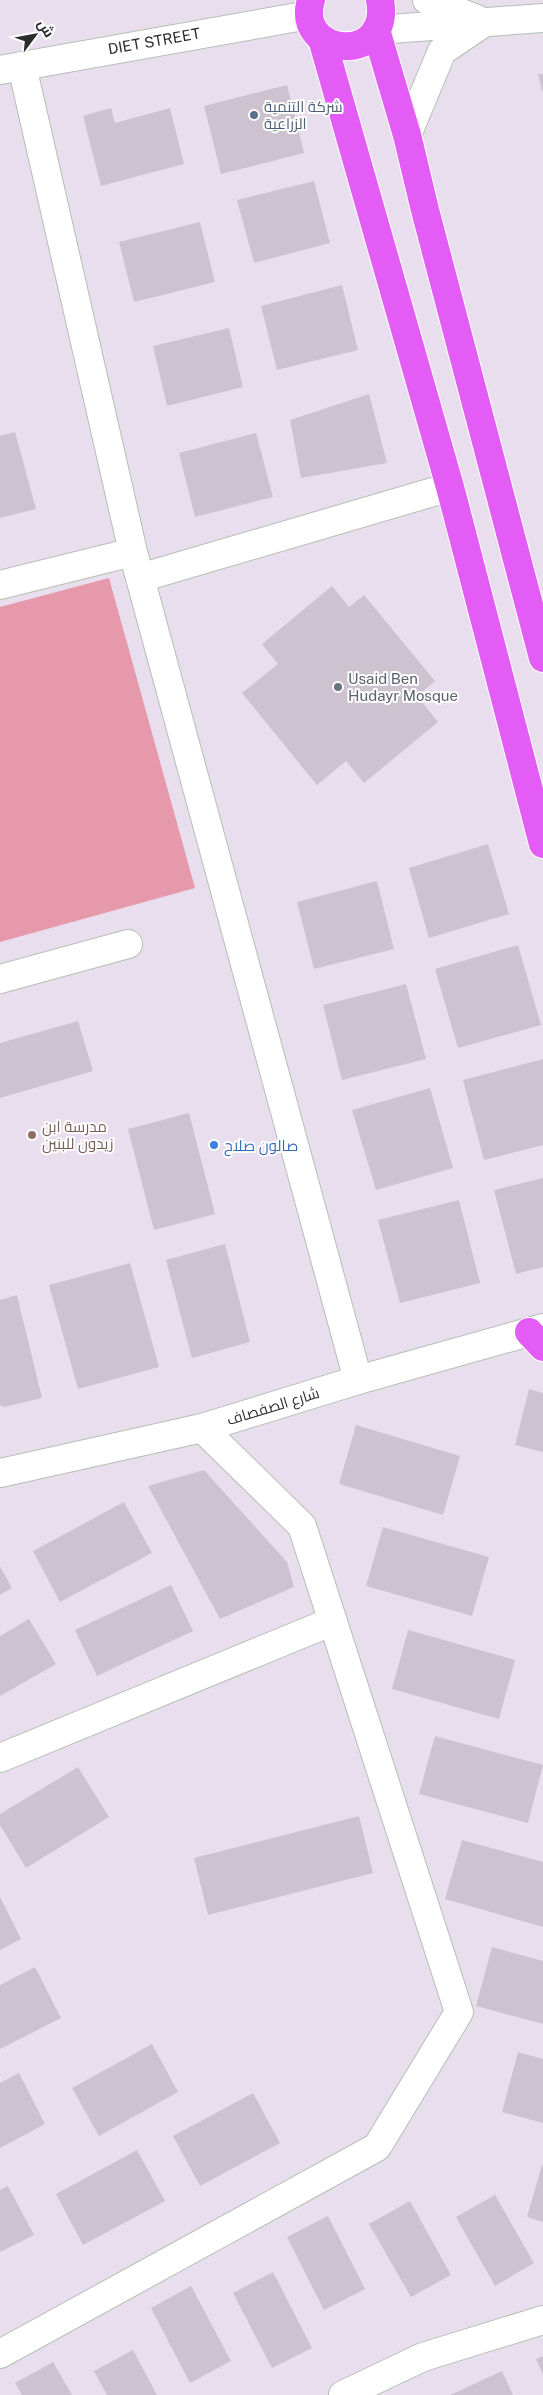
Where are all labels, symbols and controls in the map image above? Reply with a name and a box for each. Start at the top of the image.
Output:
north arrow [10,10,60,60]
text: ش [34,16,58,41]
street label: DIET STREET [106,24,202,57]
place label: شركة التنمية الزراعية [264,98,343,133]
marker: شركة التنمية الزراعية [248,109,260,121]
place label: Usaid Ben Hudayr Mosque [348,670,458,704]
marker: Usaid Ben Hudayr Mosque [332,681,344,693]
place label: مدرسة ابن زيدون للبنين [42,1118,113,1154]
marker: مدرسة ابن زيدون للبنين [26,1129,38,1141]
place label: صالون صلاح [224,1137,298,1157]
marker: صالون صلاح [208,1139,220,1151]
street label: شارع الصفصاف [225,1384,322,1431]

